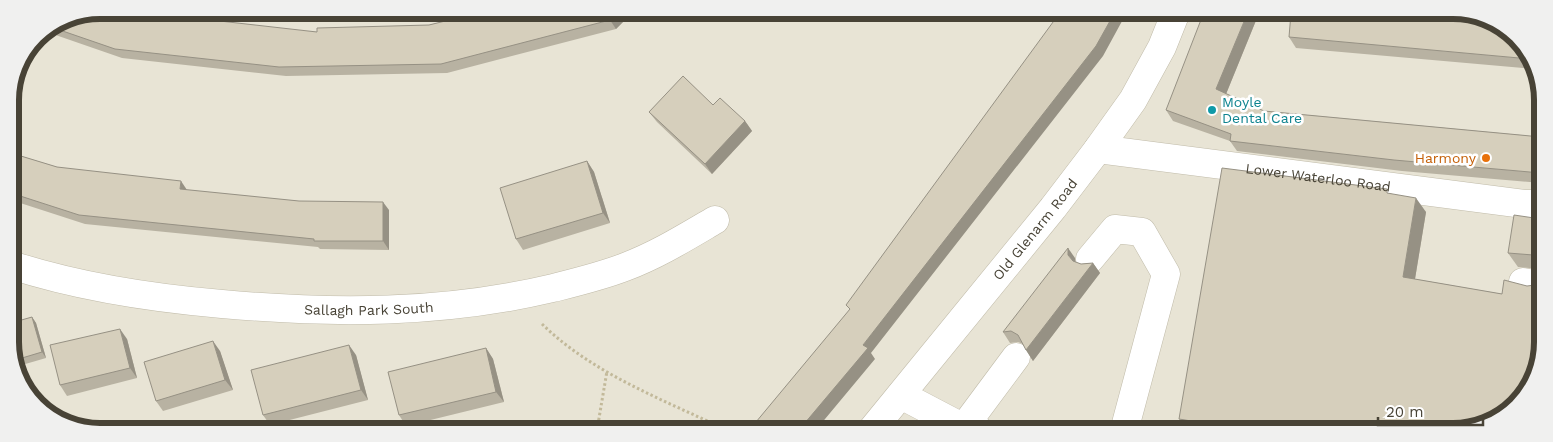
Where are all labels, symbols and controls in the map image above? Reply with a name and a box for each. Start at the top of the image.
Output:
place label: Moyle Dental Care [1222,94,1302,126]
marker: Moyle Dental Care [1206,104,1218,116]
place label: Harmony [1415,150,1477,166]
marker: Harmony [1480,152,1492,164]
street label: Lower Waterloo Road [1245,160,1392,195]
street label: Old Glenarm Road [990,175,1081,283]
street label: Sallagh Park South [304,299,434,318]
scale bar [1378,394,1483,426]
text: 20 m [1386,403,1424,421]

